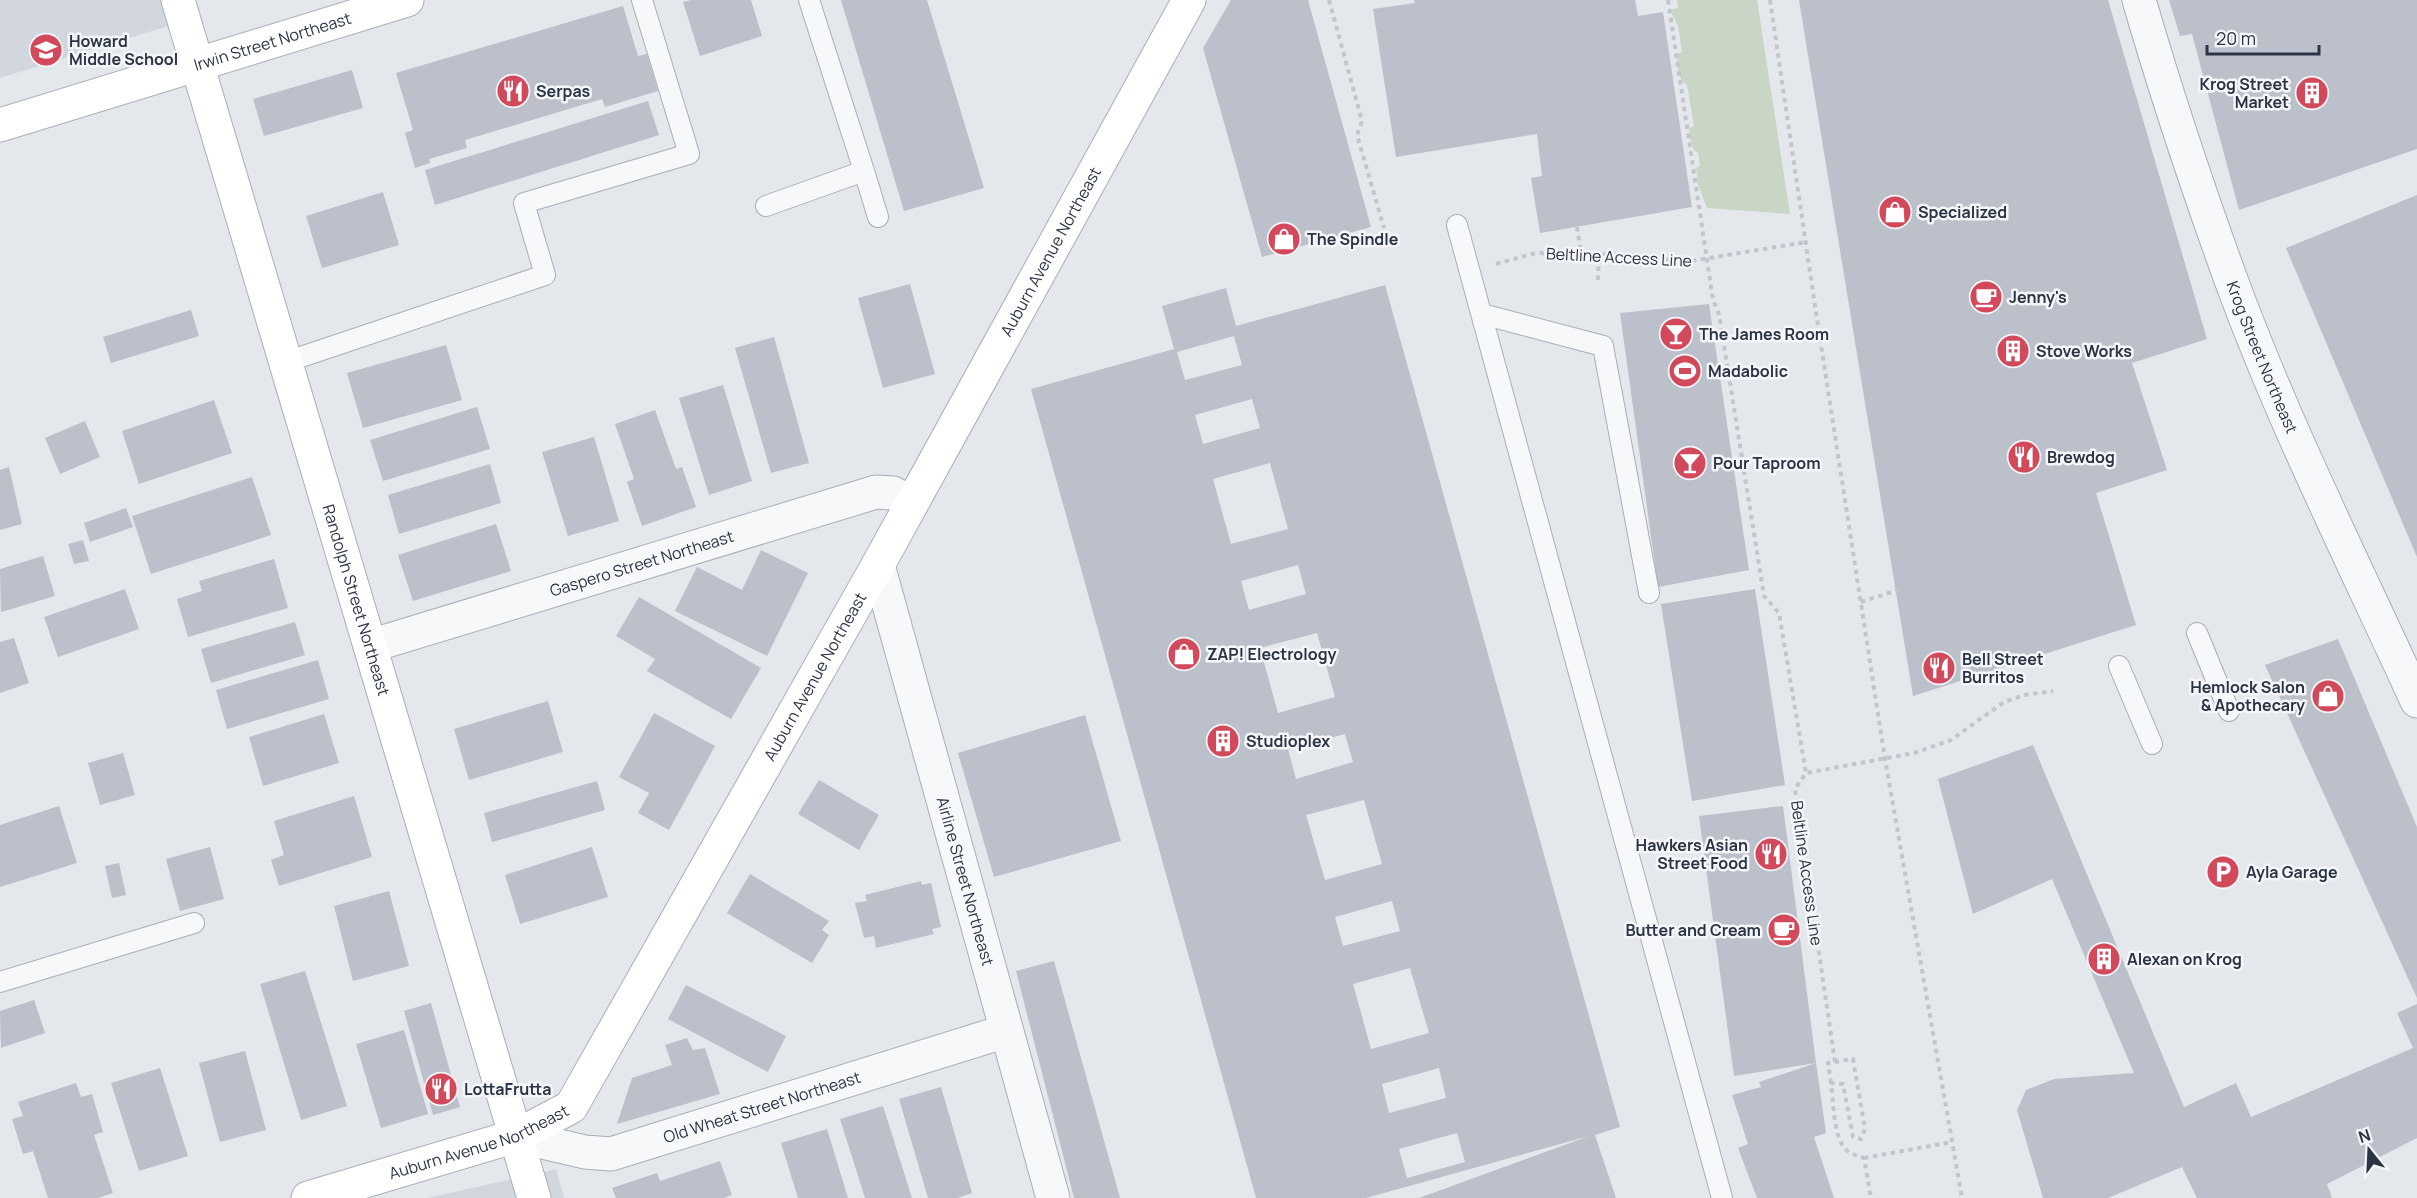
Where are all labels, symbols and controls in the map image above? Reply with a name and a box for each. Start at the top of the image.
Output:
street label: Irwin Street Northeast [191,7,354,76]
scale bar [2207,18,2320,56]
text: 20 m [2216,26,2256,50]
place label: Howard Middle School [69,30,178,70]
school or university icon: Howard Middle School [28,32,64,68]
restaurant icon: Serpas [495,73,531,109]
place label: Krog Street Market [2200,73,2289,113]
building icon: Krog Street Market [2294,75,2330,111]
place label: Serpas [536,80,591,102]
street label: Auburn Avenue Northeast [995,163,1106,340]
shop icon: Specialized [1877,194,1913,230]
place label: Specialized [1918,201,2007,223]
shop icon: The Spindle [1266,221,1302,257]
place label: The Spindle [1307,228,1399,250]
street label: Beltline Access Line [1545,242,1693,272]
street label: Krog Street Northeast [2221,278,2303,437]
cafe icon: Jenny's [1968,279,2004,315]
place label: Jenny's [2009,286,2067,308]
bar icon: The James Room [1658,316,1694,352]
place label: The James Room [1699,323,1829,345]
building icon: Stove Works [1995,333,2031,369]
place label: Stove Works [2036,340,2132,362]
sports icon: Madabolic [1667,353,1703,389]
place label: Madabolic [1708,360,1788,382]
restaurant icon: Brewdog [2006,439,2042,475]
bar icon: Pour Taproom [1672,445,1708,481]
place label: Brewdog [2047,446,2115,468]
place label: Pour Taproom [1713,452,1821,474]
street label: Randolph Street Northeast [317,502,395,698]
street label: Gaspero Street Northeast [547,525,736,602]
street label: Auburn Avenue Northeast [758,588,871,765]
shop icon: ZAP! Electrology [1166,636,1202,672]
place label: ZAP! Electrology [1207,643,1336,665]
place label: Bell Street Burritos [1962,648,2044,688]
restaurant icon: Bell Street Burritos [1921,650,1957,686]
place label: Hemlock Salon & Apothecary [2190,676,2305,716]
shop icon: Hemlock Salon & Apothecary [2310,678,2346,714]
building icon: Studioplex [1205,723,1241,759]
place label: Studioplex [1246,730,1330,752]
street label: Airline Street Northeast [932,794,999,968]
street label: Beltline Access Line [1786,799,1828,947]
place label: Hawkers Asian Street Food [1636,834,1748,874]
restaurant icon: Hawkers Asian Street Food [1753,836,1789,872]
parking icon: Ayla Garage [2205,854,2241,890]
place label: Ayla Garage [2246,861,2338,883]
cafe icon: Butter and Cream [1766,912,1802,948]
place label: Butter and Cream [1626,919,1761,941]
building icon: Alexan on Krog [2086,941,2122,977]
place label: Alexan on Krog [2127,948,2242,970]
street label: Old Wheat Street Northeast [661,1066,863,1148]
restaurant icon: LottaFrutta [423,1071,459,1107]
place label: LottaFrutta [464,1078,551,1100]
street label: Auburn Avenue Northeast [386,1099,573,1184]
north arrow [2339,1120,2399,1180]
text: N [2355,1123,2373,1148]

